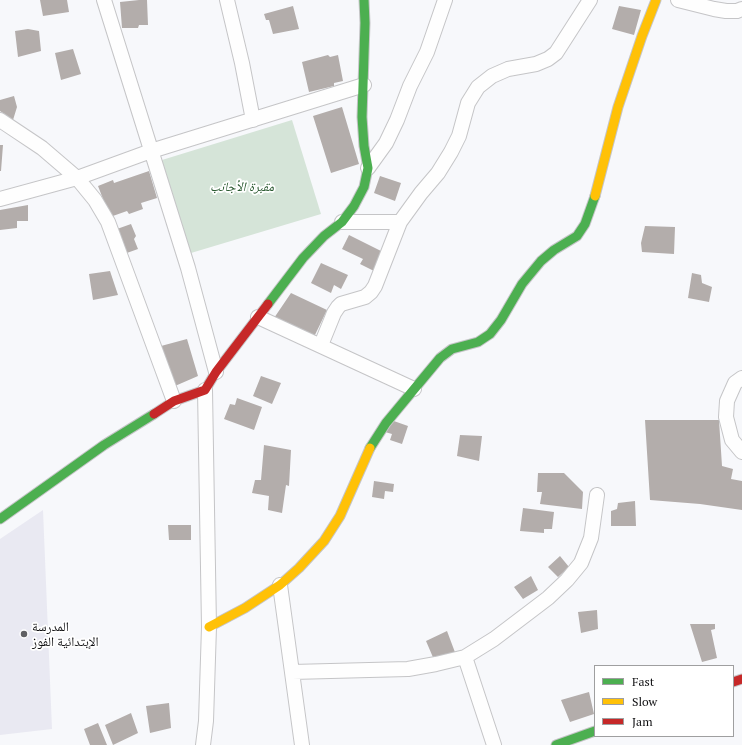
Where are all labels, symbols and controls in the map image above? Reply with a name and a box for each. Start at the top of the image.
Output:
park label: مقبرة الأجانب [210,179,274,195]
place label: المدرسة الإبتدائية الفوز [32,619,99,650]
marker: المدرسة الإبتدائية الفوز [19,629,29,639]
legend [594,665,734,737]
text: Fast [632,674,654,689]
text: Slow [632,694,657,709]
text: Jam [632,714,653,729]

